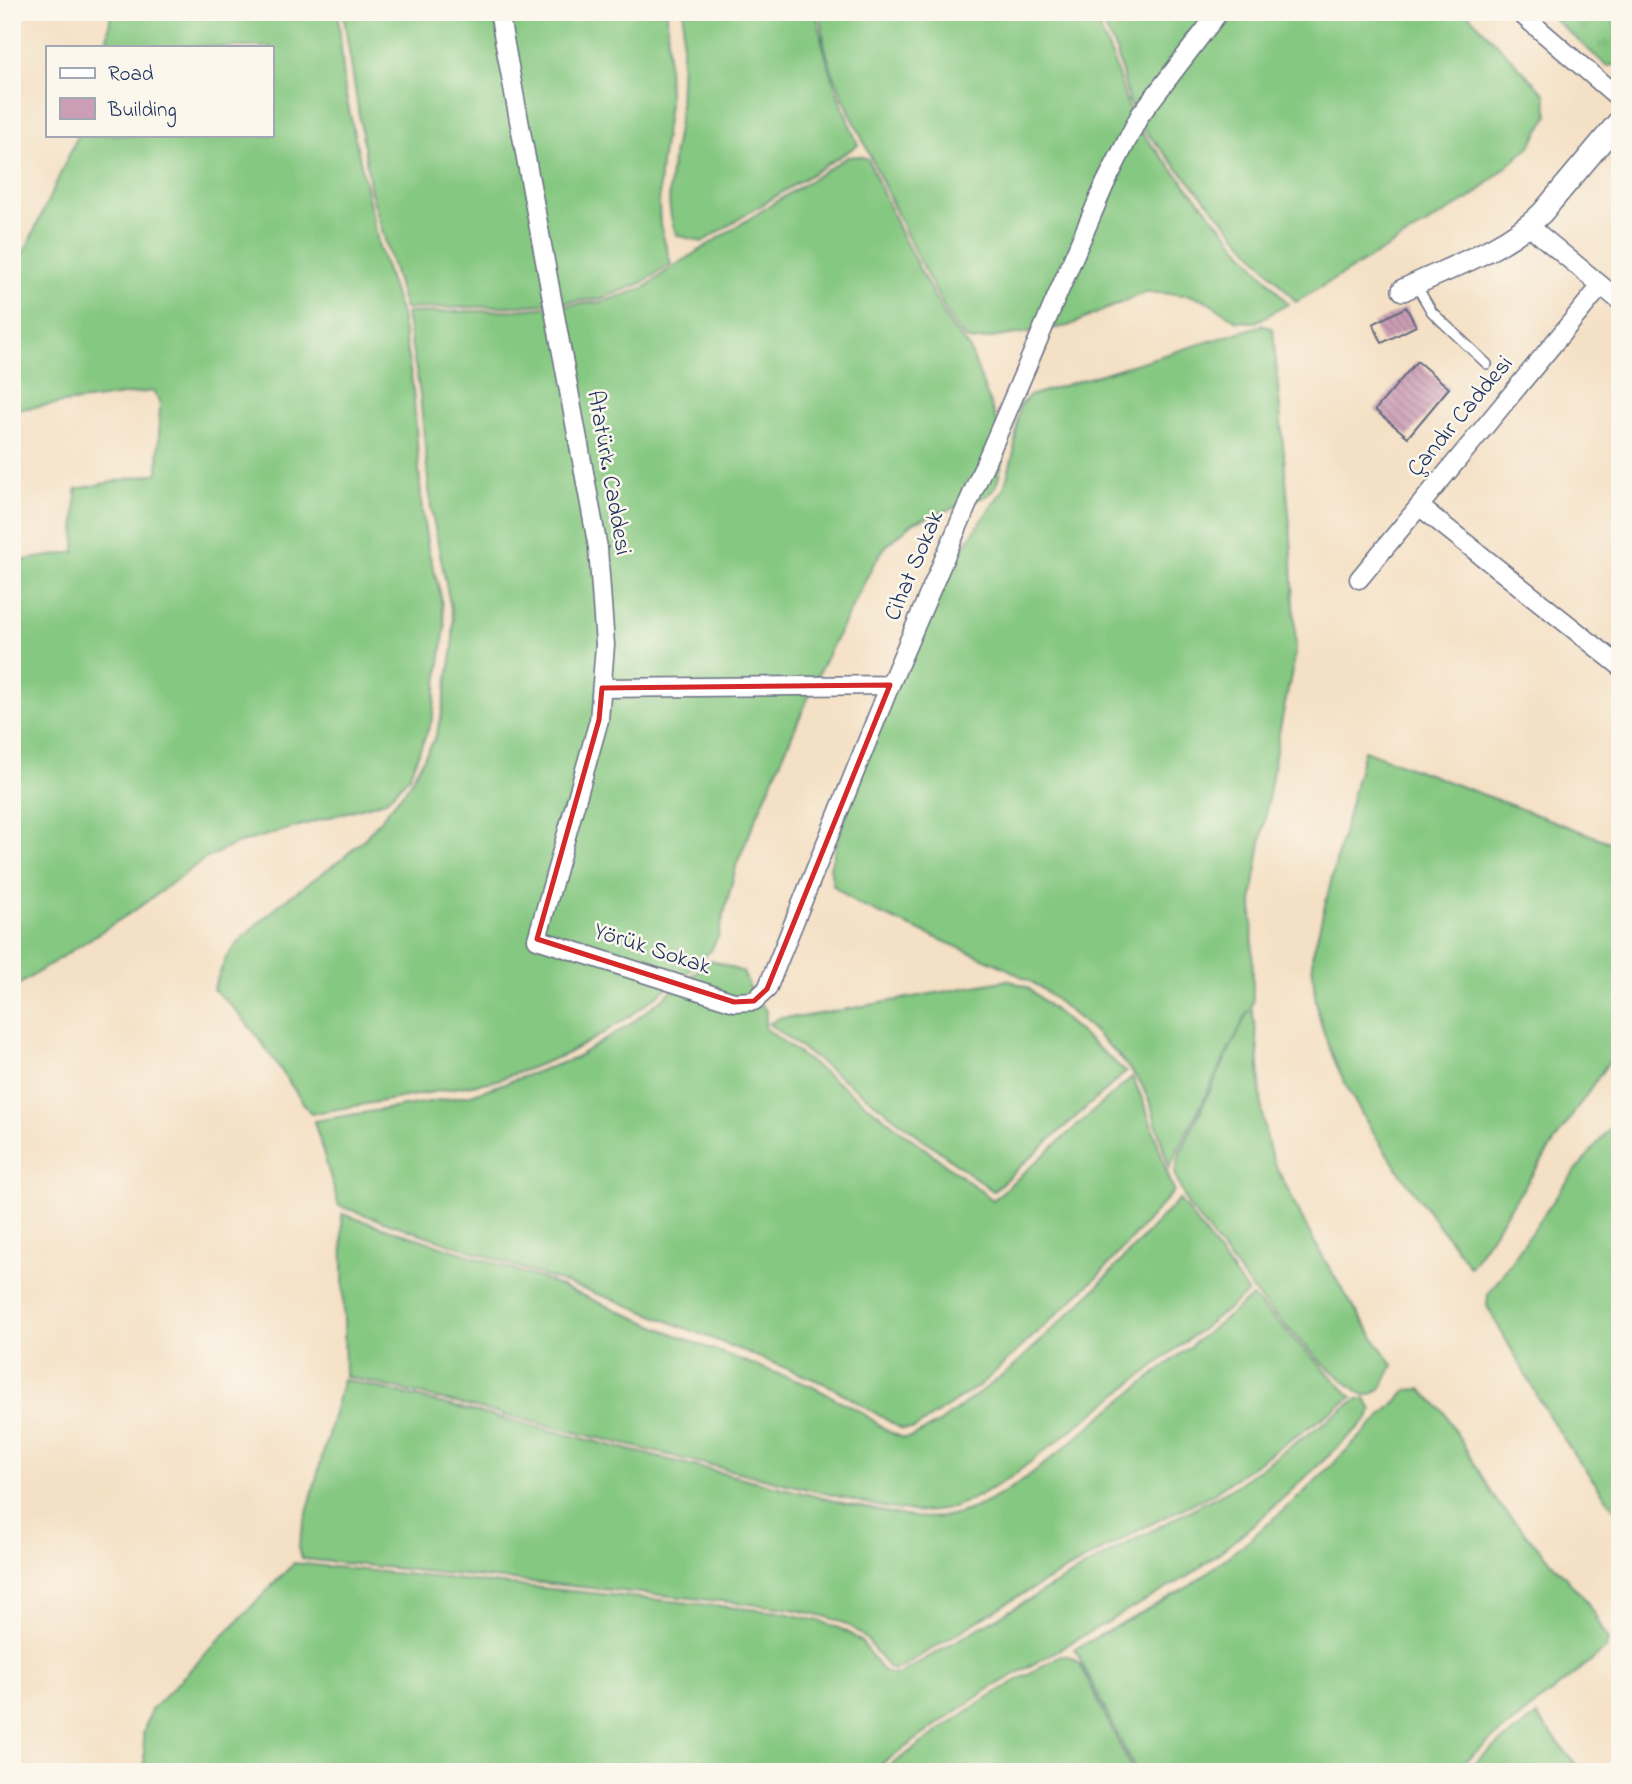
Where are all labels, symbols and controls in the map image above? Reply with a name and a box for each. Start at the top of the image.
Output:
legend [46,46,273,136]
text: Road [108,60,154,90]
text: Building [107,96,177,128]
street label: Çandır Caddesi [1400,348,1522,486]
street label: Atatürk. Caddesi [576,388,640,558]
street label: Cihat Sokak [876,505,954,627]
street label: Yörük Sokak [589,915,716,986]

